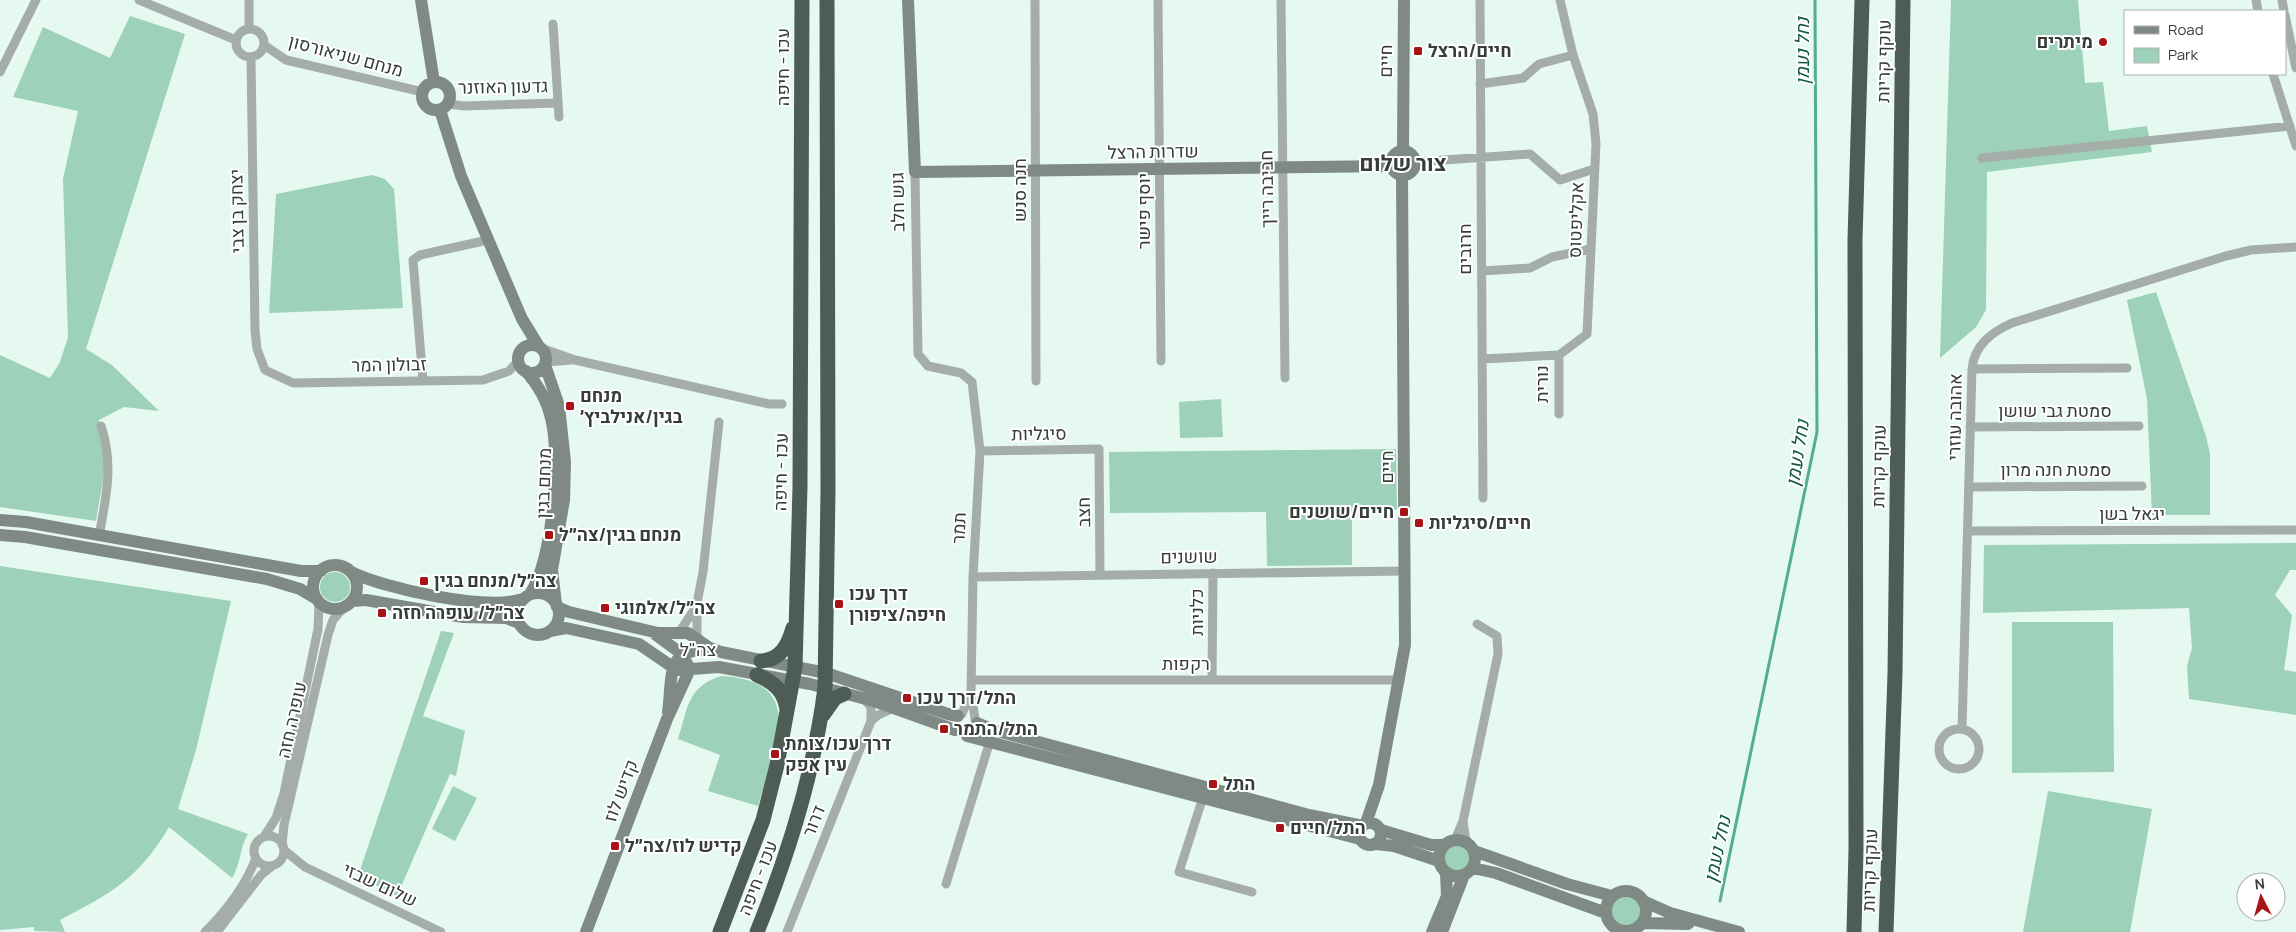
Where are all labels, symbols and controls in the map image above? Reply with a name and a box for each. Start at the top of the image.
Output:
legend [2124,10,2286,75]
water label: נחל נעמן [1789,16,1815,85]
street label: עוקף קריות [1870,19,1896,103]
text: Road [2168,19,2204,40]
street label: מנחם שניאורסון [286,28,406,82]
street label: עכו - חיפה [770,28,794,106]
place label: מיתרים [2037,29,2093,53]
marker: מיתרים [2097,36,2109,48]
place label: חיים/הרצל [1428,38,1512,62]
street label: חיים [1373,44,1397,78]
text: Park [2168,44,2198,65]
marker: חיים/הרצל [1412,45,1424,57]
street label: גדעון האוזנר [458,73,548,99]
street label: שדרות הרצל [1107,138,1199,164]
district label: צור שלום [1359,148,1447,178]
street label: חביבה רייך [1253,150,1279,228]
street label: חנה סנש [1007,158,1031,222]
street label: יצחק בן צבי [223,169,249,253]
street label: גוש חלב [884,172,910,232]
street label: יוסף פישר [1131,173,1155,249]
street label: אקליפטוס [1562,181,1588,259]
street label: חרובים [1452,223,1476,275]
street label: זבולון המר [351,351,427,377]
street label: נורית [1529,365,1553,403]
street label: אהובה עוזרי [1941,373,1967,461]
place label: מנחם בגין/אנילביץ׳ [580,383,683,428]
street label: סמטת גבי שושן [1998,398,2112,422]
marker: מנחם בגין/אנילביץ׳ [564,400,576,412]
water label: נחל נעמן [1779,417,1815,488]
street label: סיגליות [1011,421,1067,445]
street label: עוקף קריות [1865,424,1891,508]
street label: עכו - חיפה [767,433,793,511]
street label: מנחם בגין [530,447,556,519]
street label: חיים [1374,450,1398,484]
street label: סמטת חנה מרון [2000,457,2112,481]
street label: חצב [1071,497,1095,527]
place label: חיים/שושנים [1289,499,1394,523]
street label: יגאל בשן [2099,501,2165,525]
marker: חיים/שושנים [1398,506,1410,518]
place label: חיים/סיגליות [1429,510,1531,534]
street label: תמר [945,512,971,544]
marker: חיים/סיגליות [1413,517,1425,529]
place label: מנחם בגין/צה״ל [559,522,682,546]
marker: מנחם בגין/צה״ל [543,529,555,541]
street label: שושנים [1160,544,1218,568]
place label: צה״ל/מנחם בגין [434,568,557,592]
marker: צה״ל/מנחם בגין [418,575,430,587]
place label: דרך עכו חיפה/ציפורן [849,581,946,626]
street label: כלניות [1184,588,1208,636]
place label: צה״ל/אלמוגי [615,595,716,619]
marker: דרך עכו חיפה/ציפורן [833,598,845,610]
place label: צה״ל/ עופרה חזה [392,600,525,624]
marker: צה״ל/אלמוגי [599,602,611,614]
marker: צה״ל/ עופרה חזה [376,607,388,619]
street label: צה"ל [680,637,717,661]
street label: רקפות [1162,651,1210,675]
street label: עופרה חזה [271,679,311,760]
place label: התל/דרך עכו [917,685,1016,709]
marker: התל/דרך עכו [901,692,913,704]
place label: התל/התמר [954,716,1038,740]
marker: התל/התמר [938,723,950,735]
place label: דרך עכו/צומת עין אפק [785,731,891,776]
marker: דרך עכו/צומת עין אפק [769,748,781,760]
street label: קדיש לוז [597,756,643,825]
place label: התל [1223,771,1256,795]
marker: התל [1207,778,1219,790]
street label: דרור [796,801,830,840]
water label: נחל נעמן [1697,812,1737,885]
place label: התל/חיים [1290,815,1366,839]
marker: התל/חיים [1274,822,1286,834]
street label: עוקף קריות [1856,828,1882,912]
place label: קדיש לוז/צה״ל [625,833,742,857]
street label: עכו - חיפה [732,837,782,919]
marker: קדיש לוז/צה״ל [609,840,621,852]
street label: שלום שבזי [339,856,421,912]
north arrow [2236,872,2286,922]
text: N [2254,874,2266,894]

